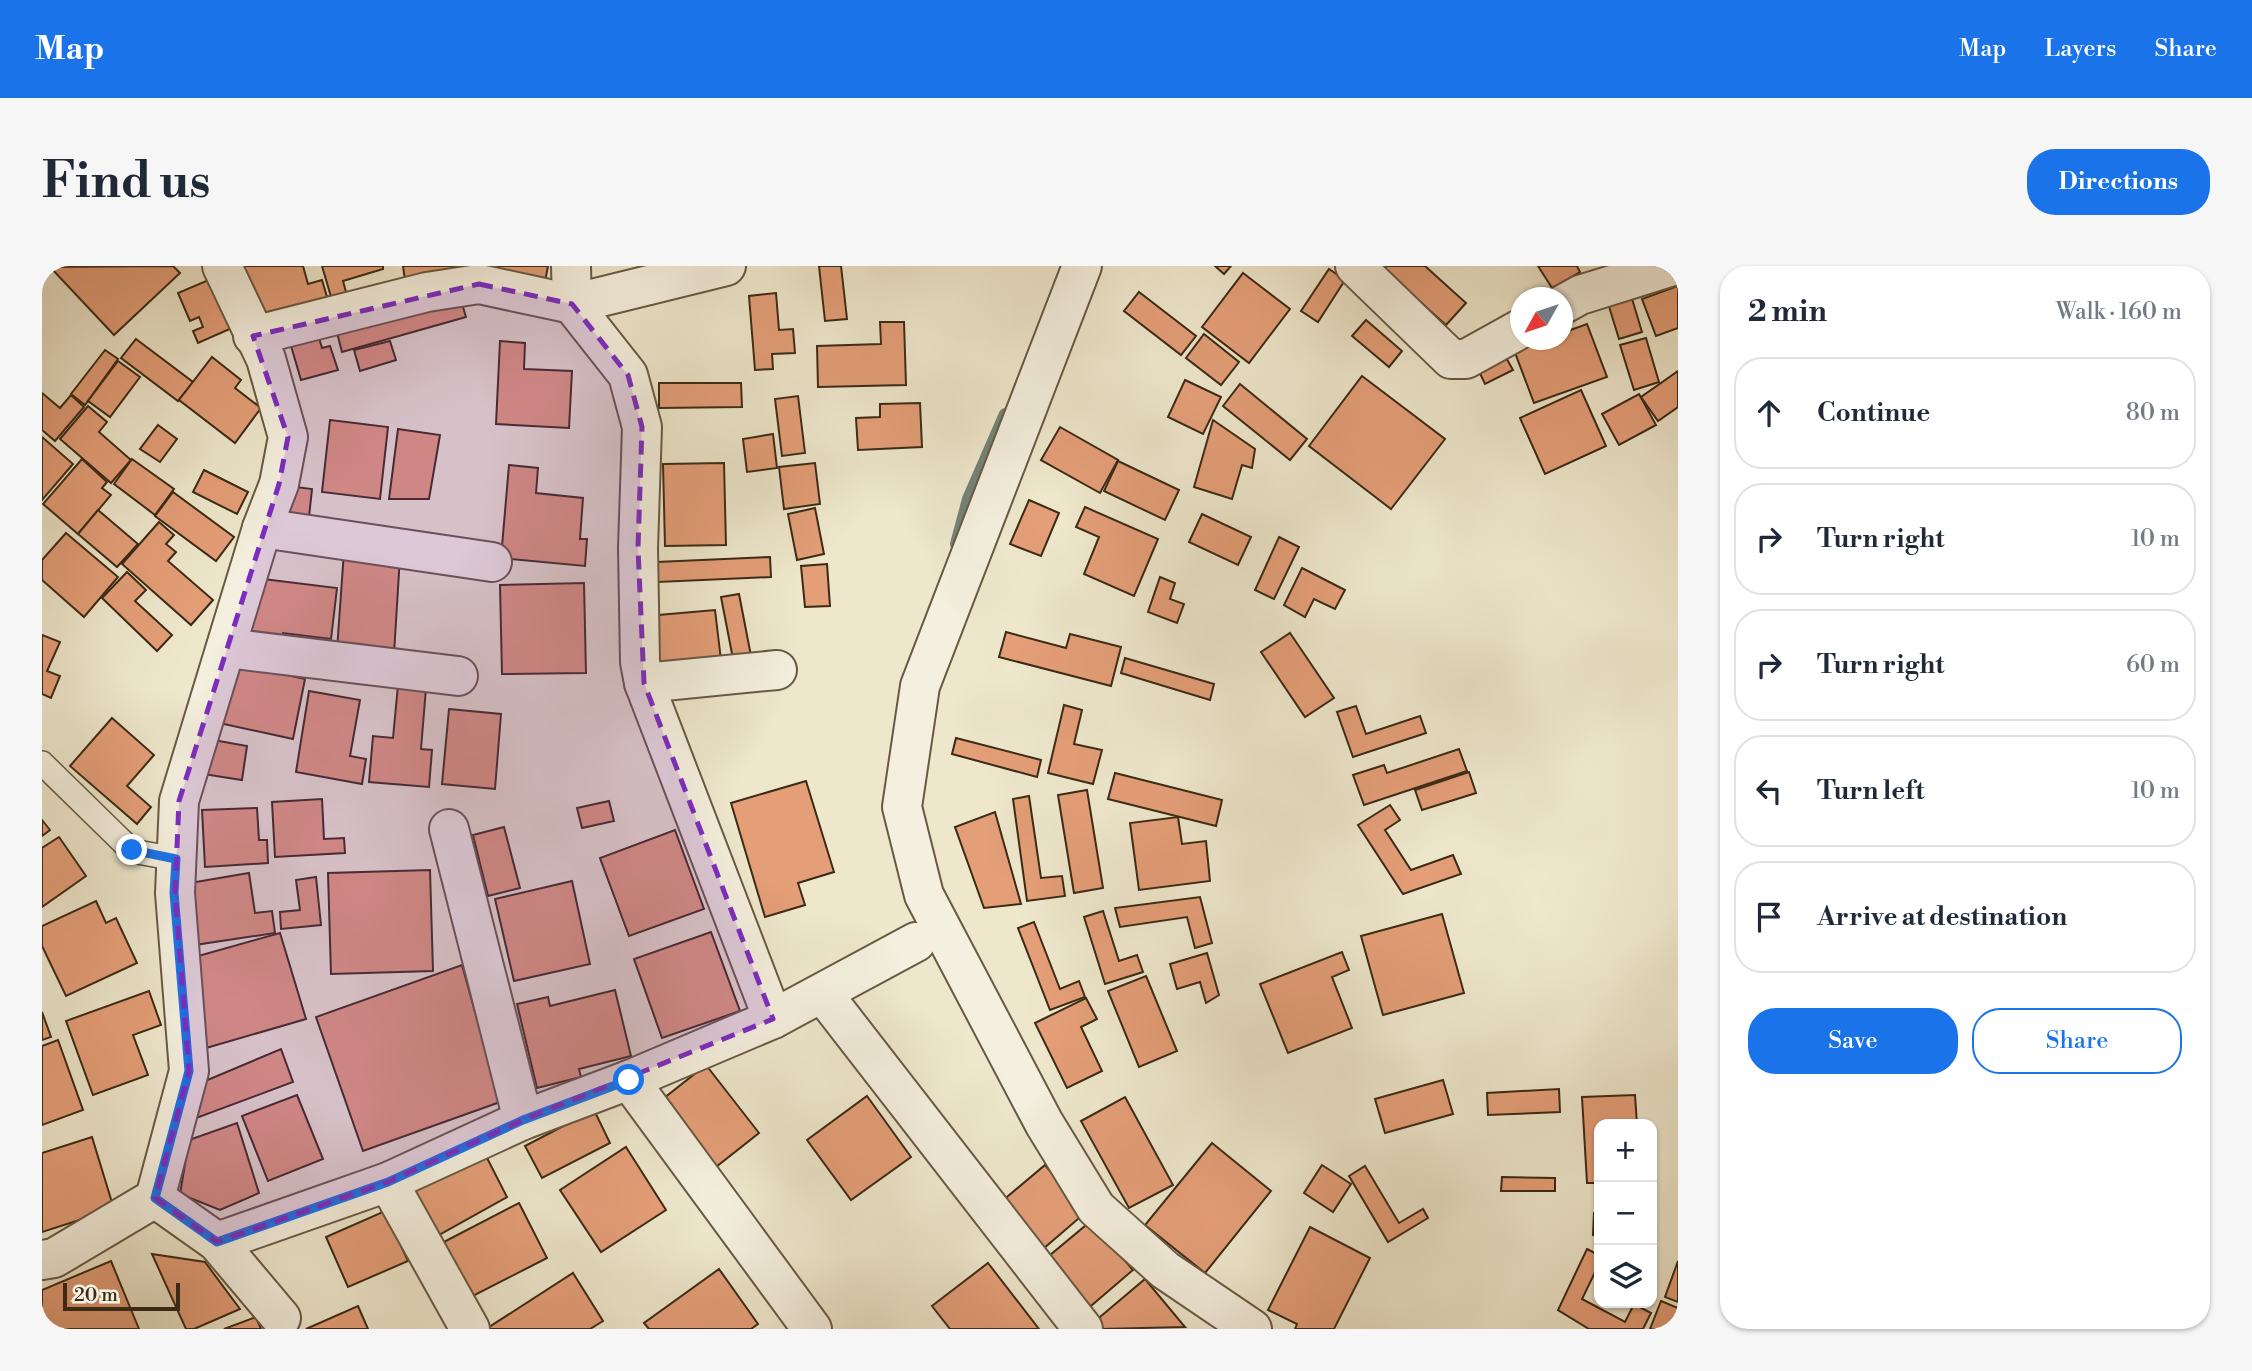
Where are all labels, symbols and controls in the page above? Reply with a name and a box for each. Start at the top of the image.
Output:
text: Map [35,29,104,70]
text: Map [1959,34,2006,64]
text: Layers [2044,34,2116,64]
text: Share [2154,34,2217,64]
button: Directions [2027,149,2210,215]
text: Find us [42,152,211,213]
north arrow [1510,287,1573,350]
text: 2 min [1748,293,1827,331]
text: Walk · 160 m [2056,298,2182,326]
icon: ahead [1750,394,1788,432]
text: Continue [1817,397,1930,429]
text: 80 m [2126,399,2180,427]
icon: right [1750,520,1788,558]
text: Turn right [1817,523,1945,555]
text: 10 m [2131,525,2180,553]
icon: right [1750,646,1788,684]
text: Turn right [1817,649,1945,681]
text: 60 m [2126,651,2180,679]
icon: left [1750,772,1788,810]
text: Turn left [1817,775,1925,807]
text: 10 m [2131,777,2180,805]
route end [116,834,147,865]
icon: arrive [1750,898,1788,936]
text: Arrive at destination [1817,901,2067,933]
button: Save [1748,1008,1958,1074]
button: Share [1972,1008,2182,1074]
route start [613,1064,644,1095]
map controls [1594,1119,1657,1308]
button: + [1594,1119,1657,1182]
button: − [1594,1182,1657,1245]
button: layers [1594,1245,1657,1308]
scale bar [63,1280,180,1312]
text: 20 m [74,1283,118,1307]

